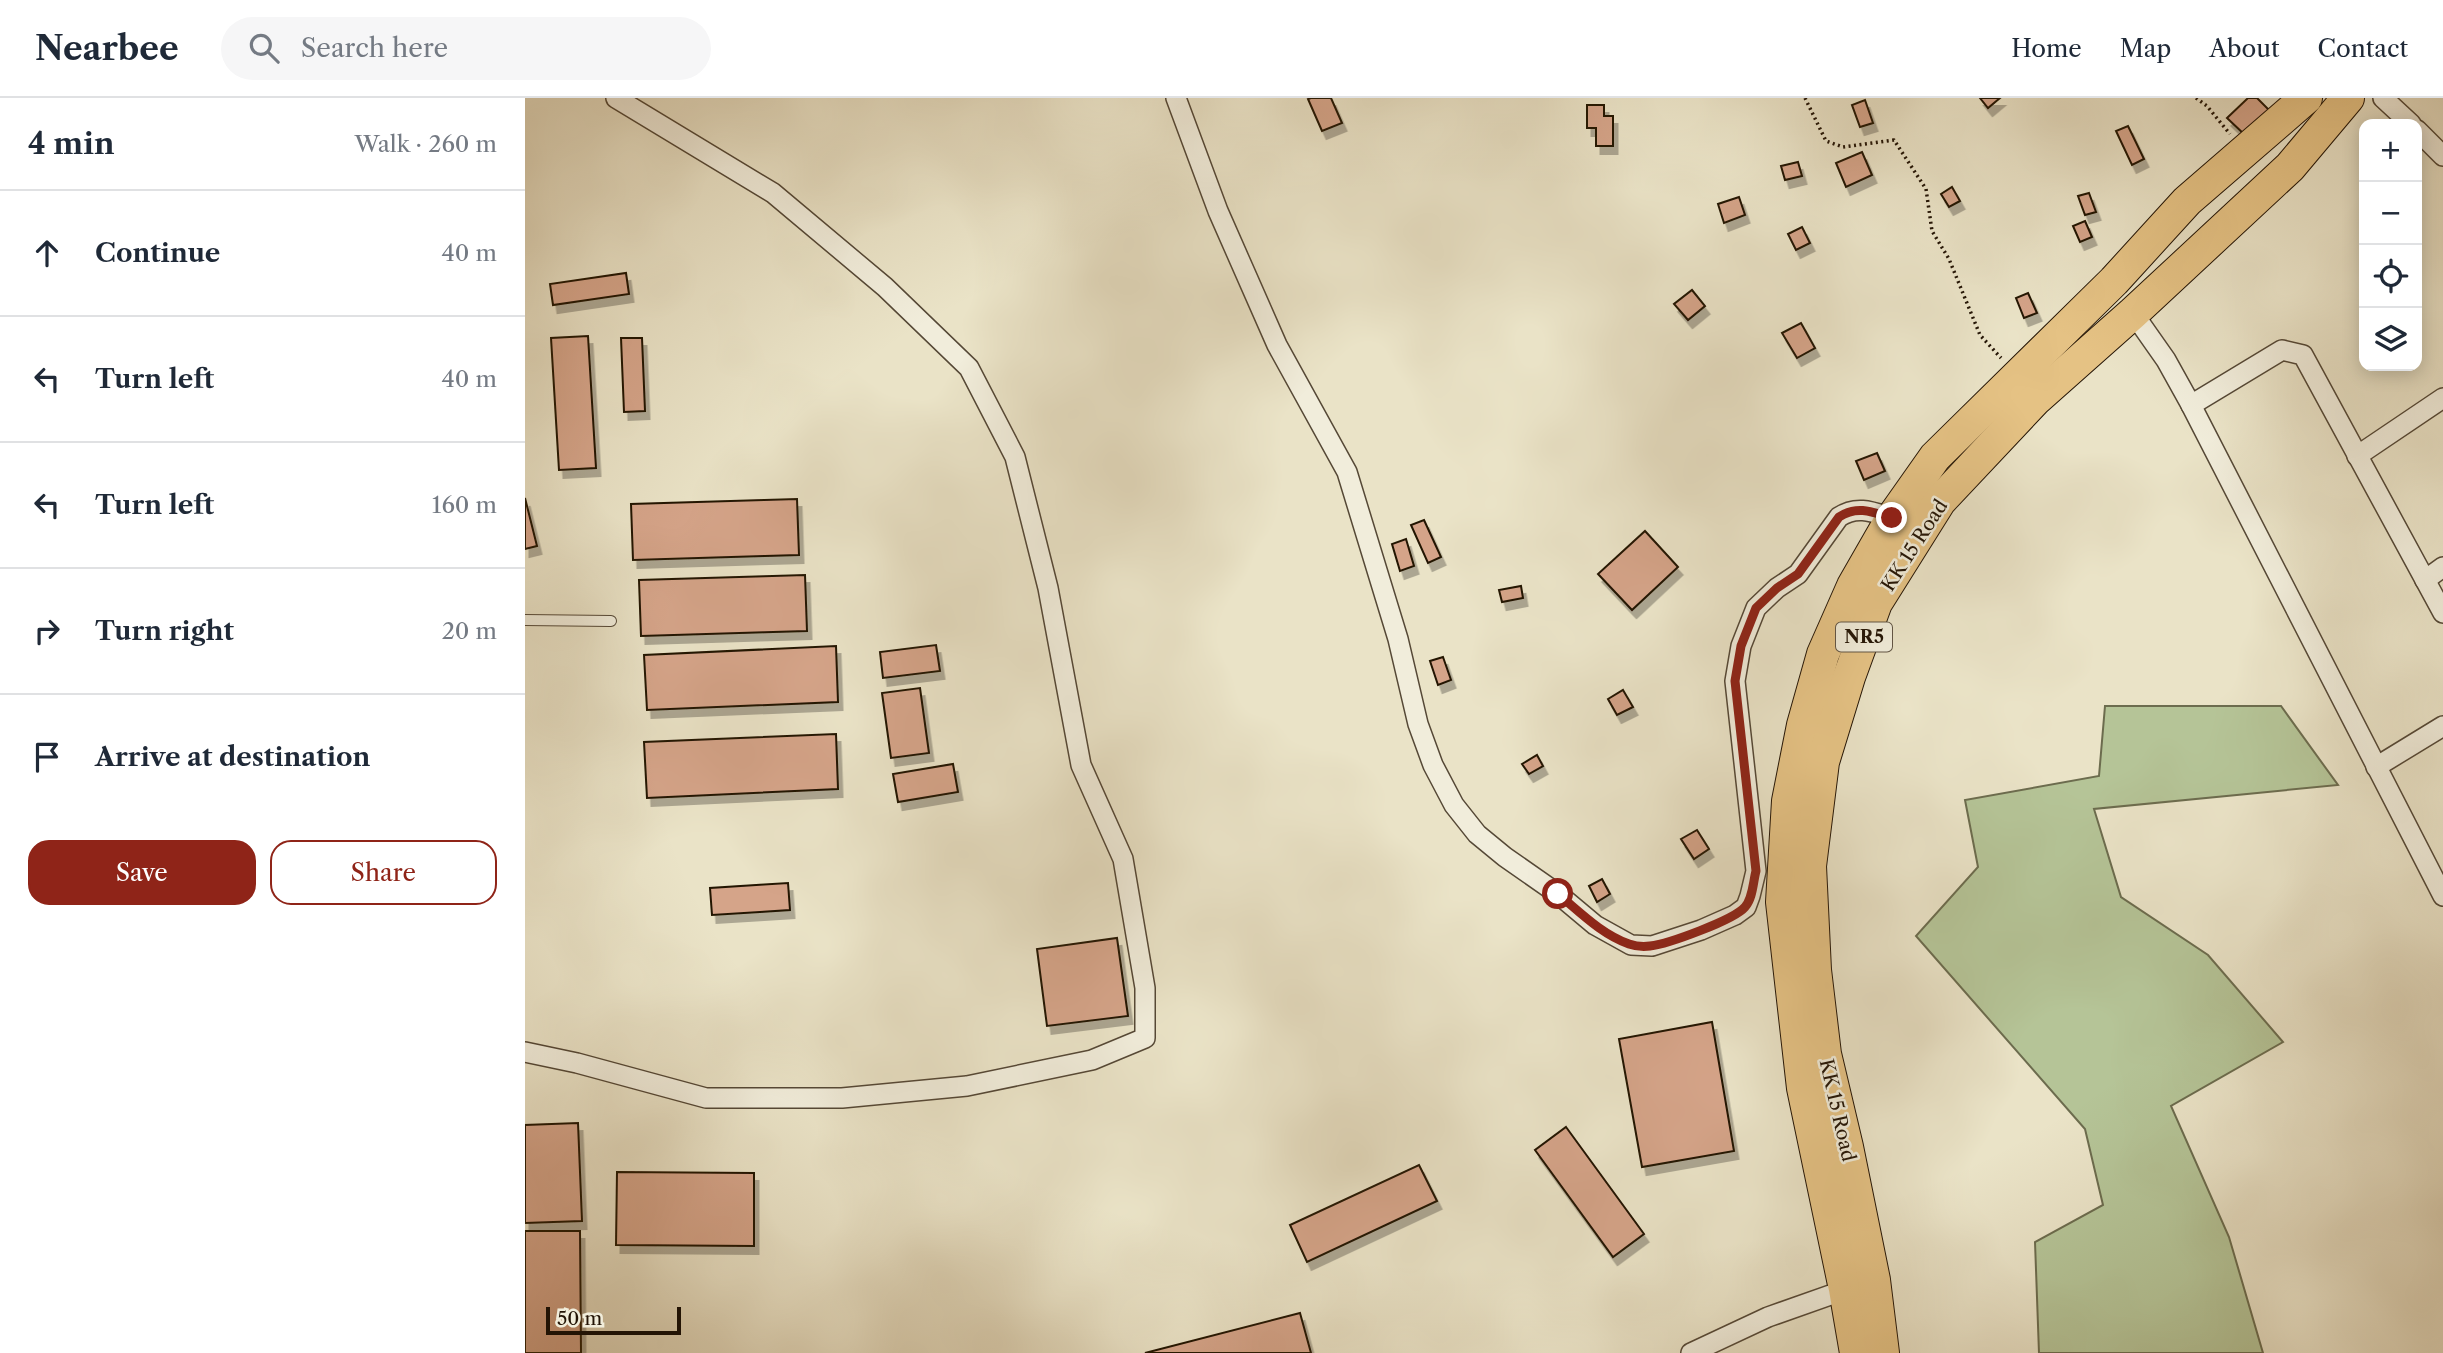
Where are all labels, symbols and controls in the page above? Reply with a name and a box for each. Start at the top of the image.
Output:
search box [221,17,711,80]
text: Nearbee [35,28,179,69]
icon: search [245,29,283,67]
text: Search here [301,32,448,64]
text: Home [2011,34,2082,63]
text: Map [2120,34,2171,63]
text: About [2209,34,2280,63]
text: Contact [2318,34,2408,63]
map controls [2359,119,2422,371]
button: + [2359,119,2422,182]
text: 4 min [28,125,114,162]
text: Walk · 260 m [355,130,497,158]
button: − [2359,182,2422,245]
icon: ahead [28,234,66,272]
text: Continue [95,237,220,269]
text: 40 m [442,239,497,267]
button: locate [2359,245,2422,308]
button: layers [2359,308,2422,371]
icon: left [28,360,66,398]
text: Turn left [95,363,214,395]
text: 40 m [442,365,497,393]
icon: left [28,486,66,524]
text: Turn left [95,489,214,521]
text: 160 m [432,491,497,519]
street label: KK 15 Road [1876,495,1953,595]
route end [1876,502,1907,533]
icon: right [28,612,66,650]
text: Turn right [95,615,234,647]
text: 20 m [442,617,497,645]
road number: NR5 [1836,622,1892,652]
icon: arrive [28,738,66,776]
text: Arrive at destination [95,741,370,773]
button: Save [28,840,256,905]
button: Share [270,840,497,905]
route start [1542,878,1573,909]
street label: KK 15 Road [1815,1057,1861,1164]
scale bar [546,1304,681,1336]
text: 50 m [557,1307,602,1330]

